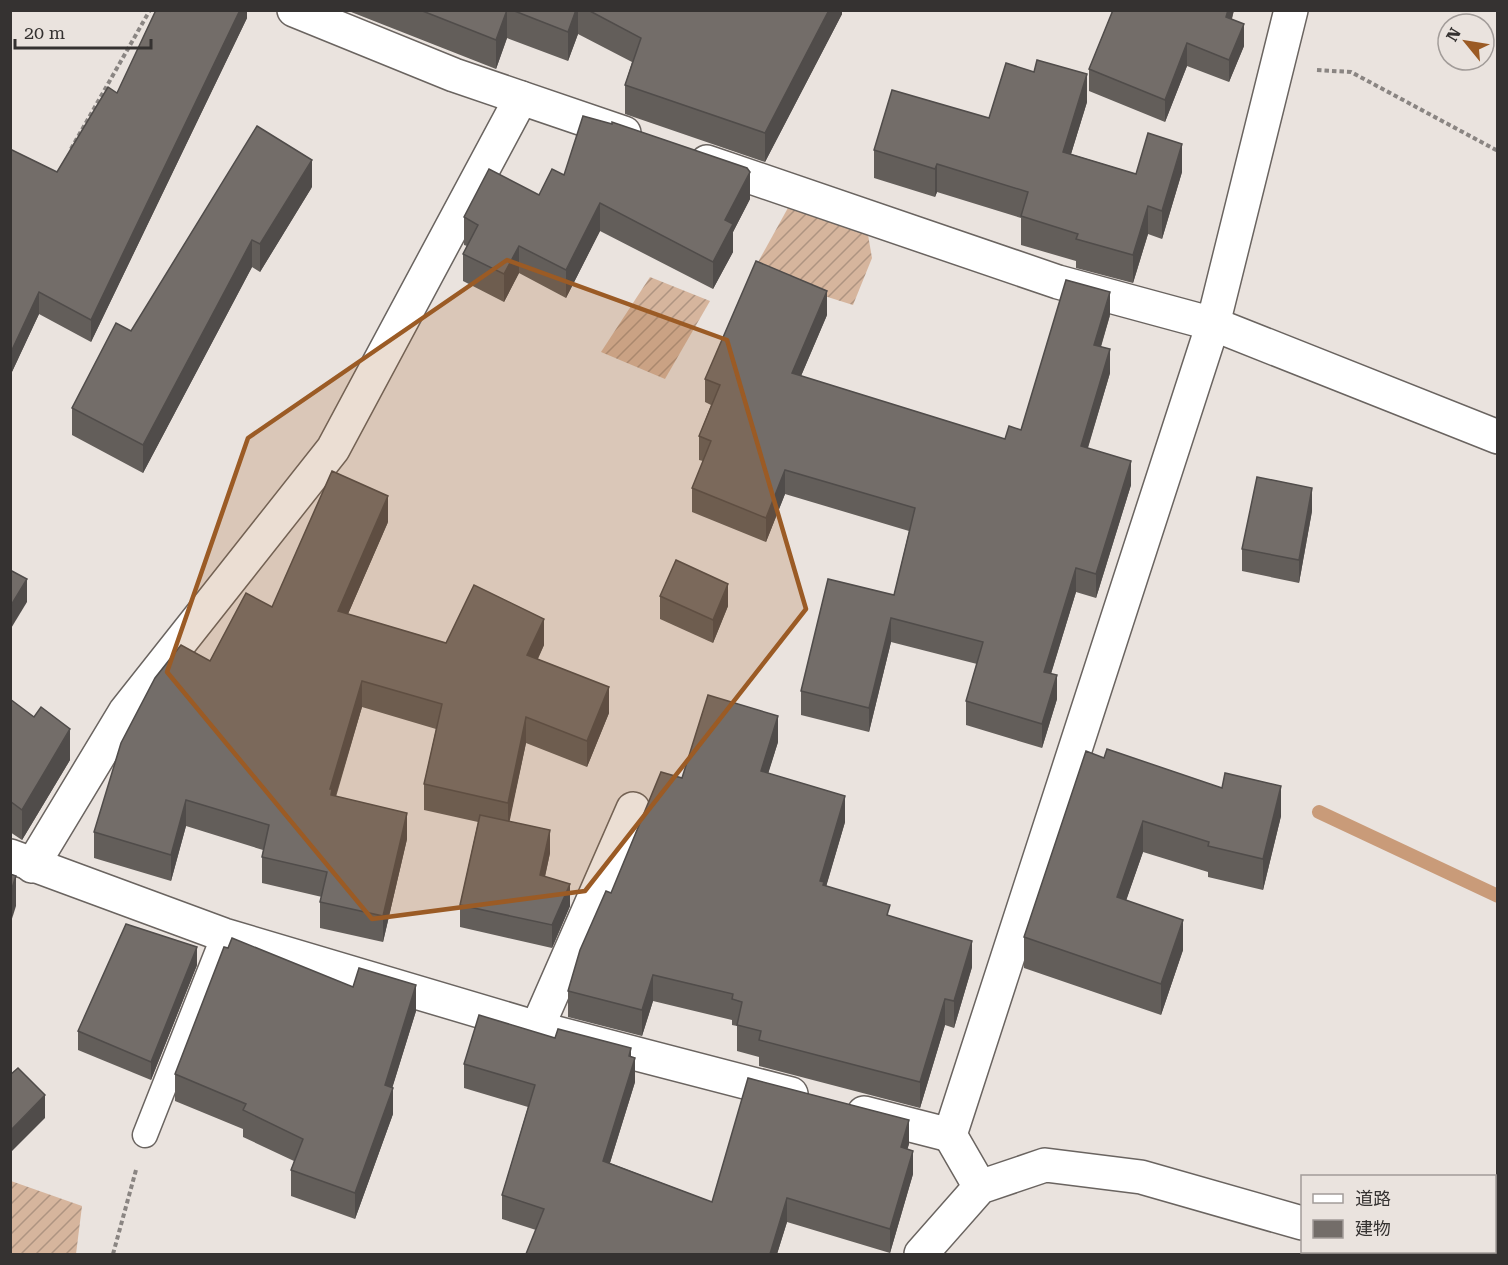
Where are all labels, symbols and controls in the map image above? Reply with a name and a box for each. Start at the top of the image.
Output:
scale bar [15,12,152,50]
north arrow [1436,12,1496,72]
text: 20 m [24,22,65,43]
text: N [1442,25,1465,45]
legend [1301,1175,1496,1253]
text: 道路 [1355,1188,1391,1209]
text: 建物 [1355,1218,1391,1239]

